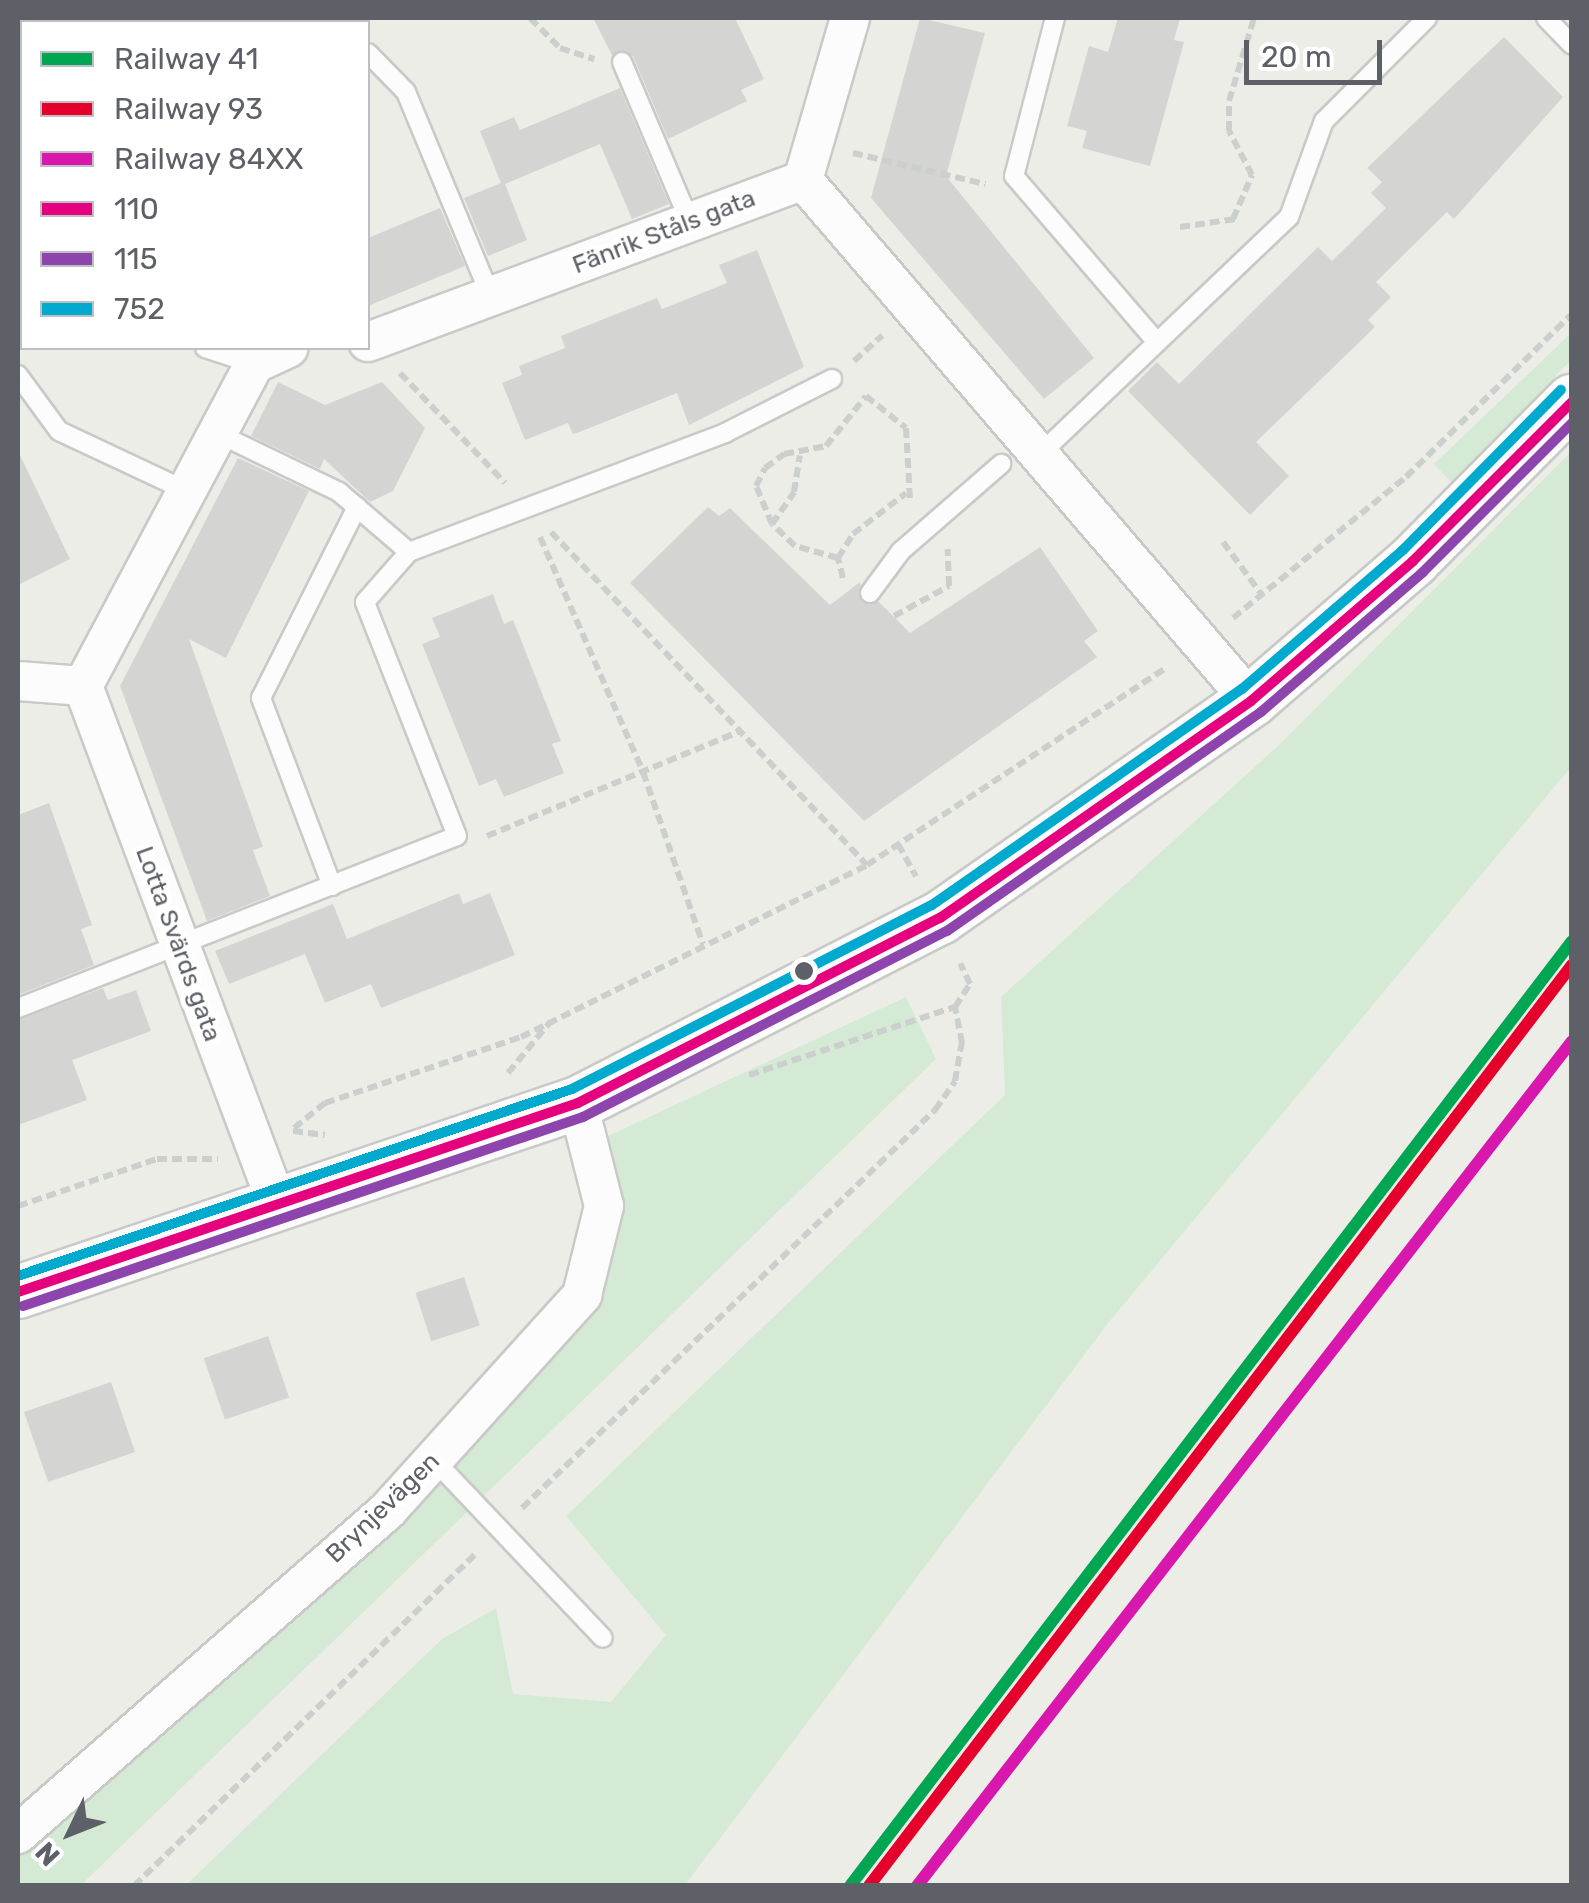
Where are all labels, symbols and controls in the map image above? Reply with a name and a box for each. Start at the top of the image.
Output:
legend [20,20,370,350]
scale bar [1249,20,1386,82]
text: 20 m [1261,39,1332,75]
text: Railway 41 [114,41,259,77]
text: Railway 93 [114,91,263,127]
text: Railway 84XX [114,141,303,177]
street label: Fänrik Ståls gata [568,183,760,281]
text: 110 [114,191,159,227]
text: 115 [114,241,158,277]
text: 752 [114,291,165,327]
street label: Lotta Svärds gata [129,842,227,1046]
unlabelled marker [794,961,814,981]
street label: Brynjevägen [320,1446,446,1570]
north arrow [20,1783,120,1883]
text: N [29,1835,67,1872]

